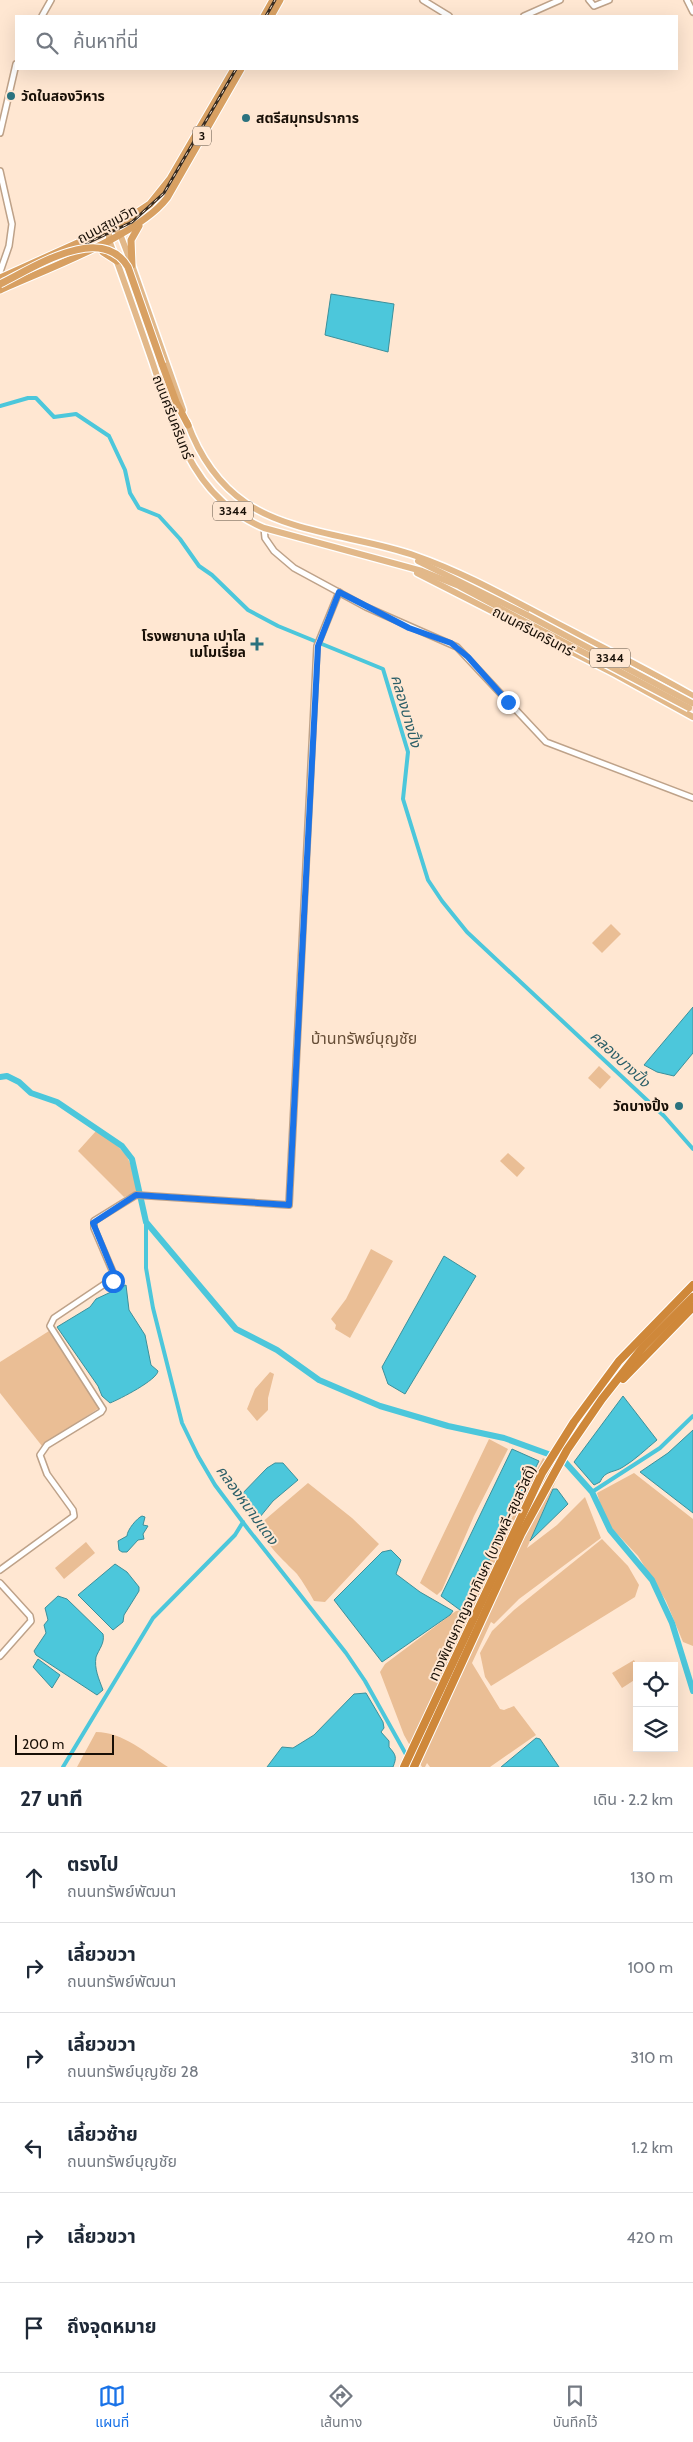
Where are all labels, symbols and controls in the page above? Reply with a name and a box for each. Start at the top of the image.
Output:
search box [15,15,678,70]
icon: search [33,29,61,57]
text: ค้นหาที่นี่ [73,30,138,53]
place label: วัดในสองวิหาร [21,87,105,105]
marker: วัดในสองวิหาร [5,90,17,102]
place label: สตรีสมุทรปราการ [256,109,359,127]
marker: สตรีสมุทรปราการ [240,112,252,124]
road number: 3 [193,126,211,146]
street label: ถนนสุขุมวิท [74,201,140,247]
street label: ถนนศรีนครินทร์ [149,372,198,462]
road number: 3344 [213,502,253,520]
street label: ถนนศรีนครินทร์ [489,602,577,660]
place label: โรงพยาบาล เปาโล เมโมเรี่ยล [142,627,246,661]
marker: โรงพยาบาล เปาโล เมโมเรี่ยล [250,637,264,651]
road number: 3344 [590,648,630,668]
water label: คลองบางปิ้ง [387,672,426,750]
route end [497,691,520,714]
water label: คลองบางปิ้ง [587,1026,655,1092]
district label: บ้านทรัพย์บุญชัย [311,1029,417,1048]
place label: วัดบางปิ้ง [613,1097,669,1115]
marker: วัดบางปิ้ง [673,1100,685,1112]
route start [102,1270,125,1293]
water label: คลองหนามแดง [212,1462,282,1549]
street label: ทางพิเศษกาญจนาภิเษก (บางพลี-สุขสวัสดิ์) [424,1462,540,1684]
map controls [633,1662,678,1752]
button: locate [633,1662,678,1707]
button: layers [633,1707,678,1752]
scale bar [15,1732,114,1755]
text: 200 m [22,1735,64,1753]
text: 27 นาที [20,1786,83,1811]
text: เดิน · 2.2 km [593,1790,673,1809]
text: ตรงไป [67,1853,119,1876]
icon: ahead [20,1864,48,1892]
text: 130 m [630,1868,673,1887]
text: ถนนทรัพย์พัฒนา [67,1882,176,1901]
text: เลี้ยวขวา [67,1943,136,1966]
icon: right [20,1954,48,1982]
text: 100 m [628,1958,673,1977]
text: ถนนทรัพย์พัฒนา [67,1972,176,1991]
text: เลี้ยวขวา [67,2033,136,2056]
icon: right [20,2044,48,2072]
text: 310 m [630,2048,673,2067]
text: ถนนทรัพย์บุญชัย 28 [67,2062,199,2081]
text: เลี้ยวซ้าย [67,2123,138,2146]
icon: left [20,2134,48,2162]
text: 1.2 km [631,2138,673,2157]
text: ถนนทรัพย์บุญชัย [67,2152,177,2171]
icon: right [20,2224,48,2252]
text: เลี้ยวขวา [67,2225,136,2248]
text: 420 m [627,2228,673,2247]
icon: arrive [20,2314,48,2342]
text: ถึงจุดหมาย [67,2315,157,2338]
tab: แผนที่ [95,2382,129,2433]
tab: เส้นทาง [320,2382,362,2433]
tab: บันทึกไว้ [553,2382,598,2433]

